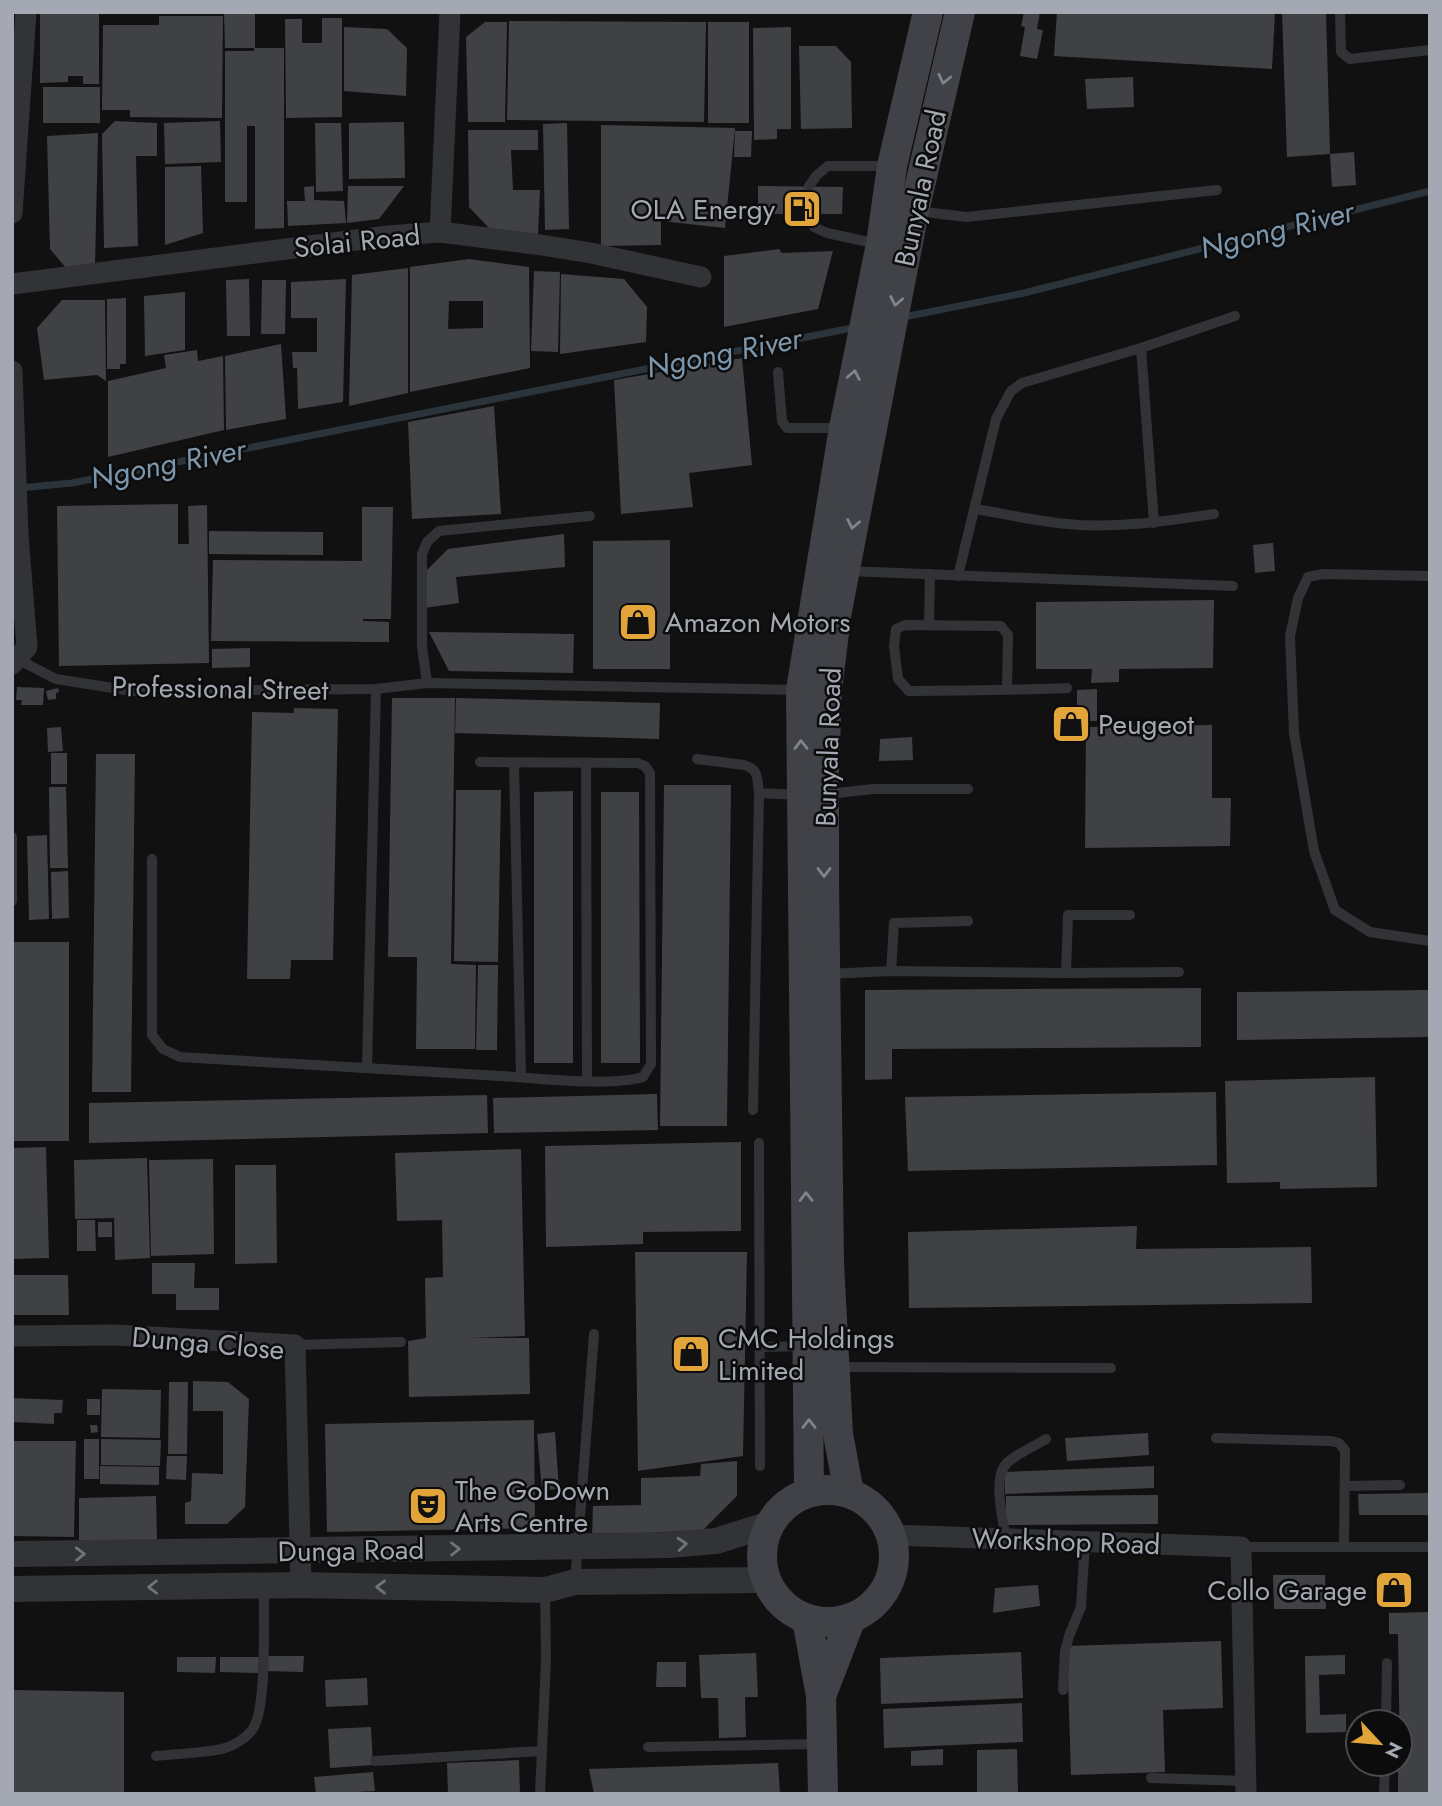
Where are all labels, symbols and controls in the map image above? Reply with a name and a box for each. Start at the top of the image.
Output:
one-way arrow [938,73,953,85]
street label: Bunyala Road [884,106,957,270]
fuel station icon: OLA Energy [781,188,823,230]
place label: OLA Energy [631,189,776,230]
water label: Ngong River [1195,189,1360,269]
street label: Solai Road [292,214,422,269]
one-way arrow [890,295,905,307]
water label: Ngong River [643,316,807,389]
one-way arrow [846,369,861,381]
water label: Ngong River [87,427,251,500]
one-way arrow [846,518,861,530]
shop icon: Amazon Motors [617,601,659,643]
place label: Amazon Motors [665,602,851,643]
street label: Professional Street [111,666,329,711]
street label: Bunyala Road [805,667,852,827]
shop icon: Peugeot [1050,703,1092,745]
place label: Peugeot [1098,704,1194,745]
one-way arrow [793,739,809,750]
one-way arrow [816,867,832,878]
one-way arrow [799,1191,814,1202]
street label: Dunga Close [130,1316,286,1371]
place label: CMC Holdings Limited [718,1318,894,1391]
shop icon: CMC Holdings Limited [670,1333,712,1375]
one-way arrow [801,1418,817,1429]
place label: The GoDown Arts Centre [455,1470,610,1543]
theatre icon: The GoDown Arts Centre [407,1485,449,1527]
street label: Workshop Road [971,1518,1161,1565]
street label: Dunga Road [277,1529,425,1572]
one-way arrow [677,1537,688,1552]
one-way arrow [450,1541,461,1557]
one-way arrow [76,1546,86,1562]
shop icon: Collo Garage [1373,1569,1415,1611]
place label: Collo Garage [1207,1570,1367,1611]
one-way arrow [147,1579,158,1595]
one-way arrow [375,1579,385,1595]
north arrow [1344,1708,1414,1778]
text: N [1378,1738,1409,1763]

